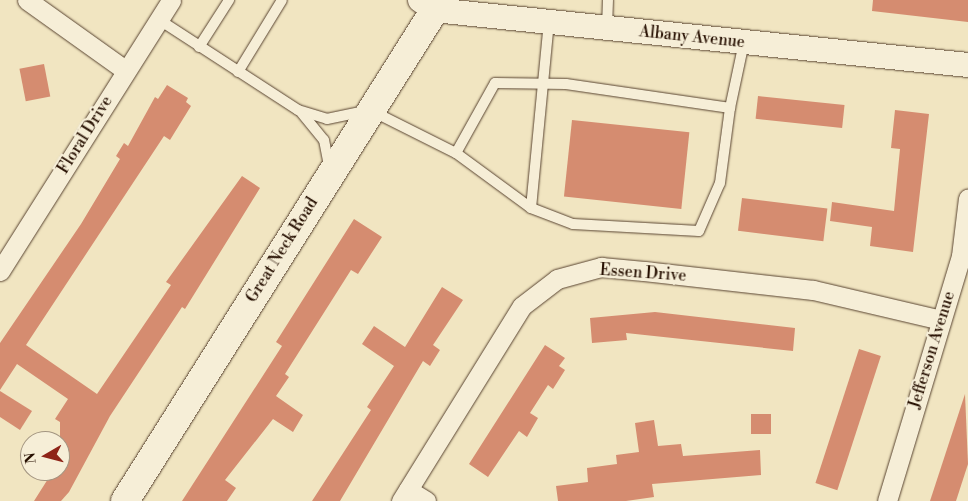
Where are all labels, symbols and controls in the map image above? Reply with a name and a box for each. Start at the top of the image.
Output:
street label: Albany Avenue [638,22,746,52]
street label: Floral Drive [54,93,116,177]
street label: Great Neck Road [242,194,322,306]
street label: Essen Drive [599,260,687,286]
street label: Jefferson Avenue [905,289,959,411]
north arrow [20,431,70,481]
text: N [21,451,41,465]

